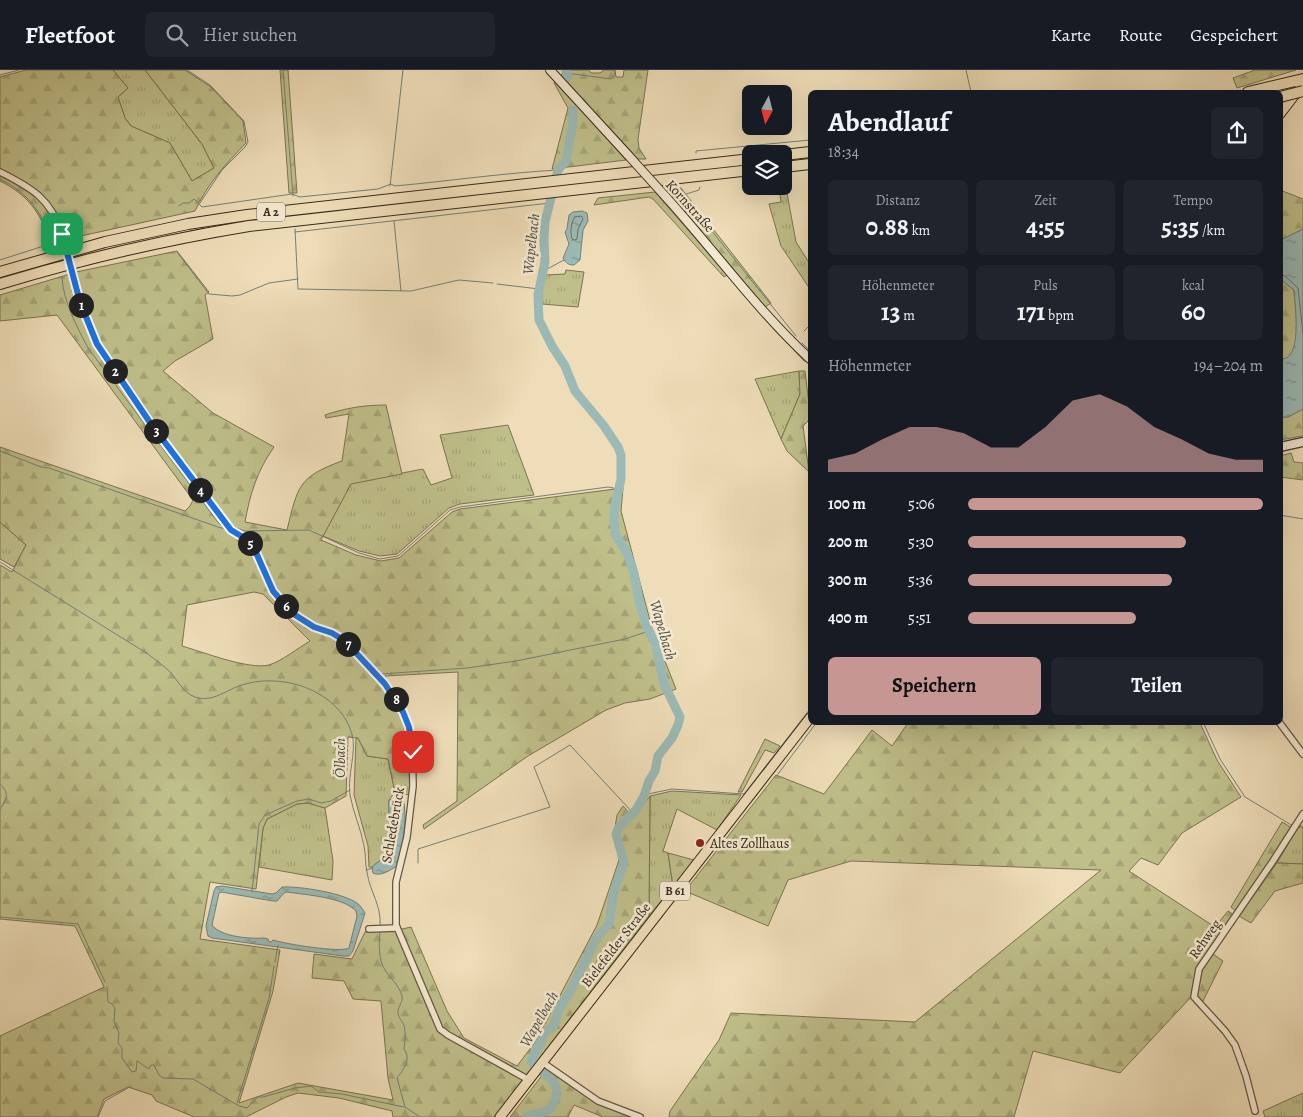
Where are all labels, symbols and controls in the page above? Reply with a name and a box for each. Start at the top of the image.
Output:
search box [145,12,495,57]
text: Fleetfoot [25,19,115,51]
icon: search [163,21,191,49]
text: Hier suchen [203,22,297,48]
text: Karte [1051,23,1091,47]
text: Route [1119,23,1162,47]
text: Gespeichert [1190,23,1278,47]
north arrow [742,85,792,135]
map controls [742,85,792,195]
text: Abendlauf [828,103,949,141]
button: share [1211,107,1263,159]
text: 18:34 [828,141,859,163]
button: layers [742,145,792,195]
street label: Kornstraße [661,176,719,236]
text: Distanz [875,191,920,210]
text: Zeit [1034,191,1057,210]
text: Tempo [1174,191,1213,210]
road number: A 2 [257,202,285,222]
text: 0.88 [865,210,909,244]
text: 4:55 [1026,210,1065,244]
text: 5:35 [1161,210,1199,244]
water label: Wapelbach [518,212,544,276]
pin [41,213,83,255]
icon: arrive [48,220,76,248]
text: km [909,221,930,240]
text: /km [1199,221,1225,240]
text: Höhenmeter [861,276,934,295]
text: Puls [1033,276,1058,295]
text: kcal [1182,276,1204,295]
pin: 1 [68,292,94,318]
text: 13 [881,295,900,329]
text: 171 [1017,295,1045,329]
text: 60 [1181,295,1205,329]
text: 1 [79,296,84,315]
text: m [900,306,915,325]
text: bpm [1045,306,1074,325]
text: Höhenmeter [828,355,911,377]
text: 194–204 m [1193,355,1263,377]
pin: 2 [102,358,128,384]
text: 2 [112,362,119,381]
pin: 3 [144,418,168,444]
text: 3 [153,422,160,441]
pin: 4 [188,478,212,502]
text: 4 [197,481,204,500]
text: 100 m [828,493,866,515]
text: 5:06 [908,493,935,515]
pin: 5 [238,530,262,556]
text: 200 m [828,531,868,553]
text: 5:30 [908,531,934,553]
text: 5 [248,534,253,553]
text: 300 m [828,569,867,591]
text: 5:36 [908,569,933,591]
pin: 6 [274,594,298,618]
text: 6 [283,597,290,616]
water label: Wapelbach [645,598,681,662]
text: 400 m [828,607,868,629]
text: 5:51 [908,607,931,629]
pin: 7 [336,632,360,656]
text: 7 [346,635,351,654]
button: Speichern [828,657,1041,715]
button: Teilen [1051,657,1263,715]
pin: 8 [384,686,408,712]
text: 8 [393,690,400,709]
pin [392,731,434,773]
water label: Ölbach [330,738,350,778]
icon: check [399,738,427,766]
street label: Schledebrück [377,785,409,865]
place label: Altes Zollhaus [709,834,789,853]
marker: Altes Zollhaus [694,837,706,849]
road number: B 61 [660,881,690,900]
street label: Bielefelder Straße [577,899,655,991]
street label: Rehweg [1184,915,1226,963]
water label: Wapelbach [515,987,563,1051]

